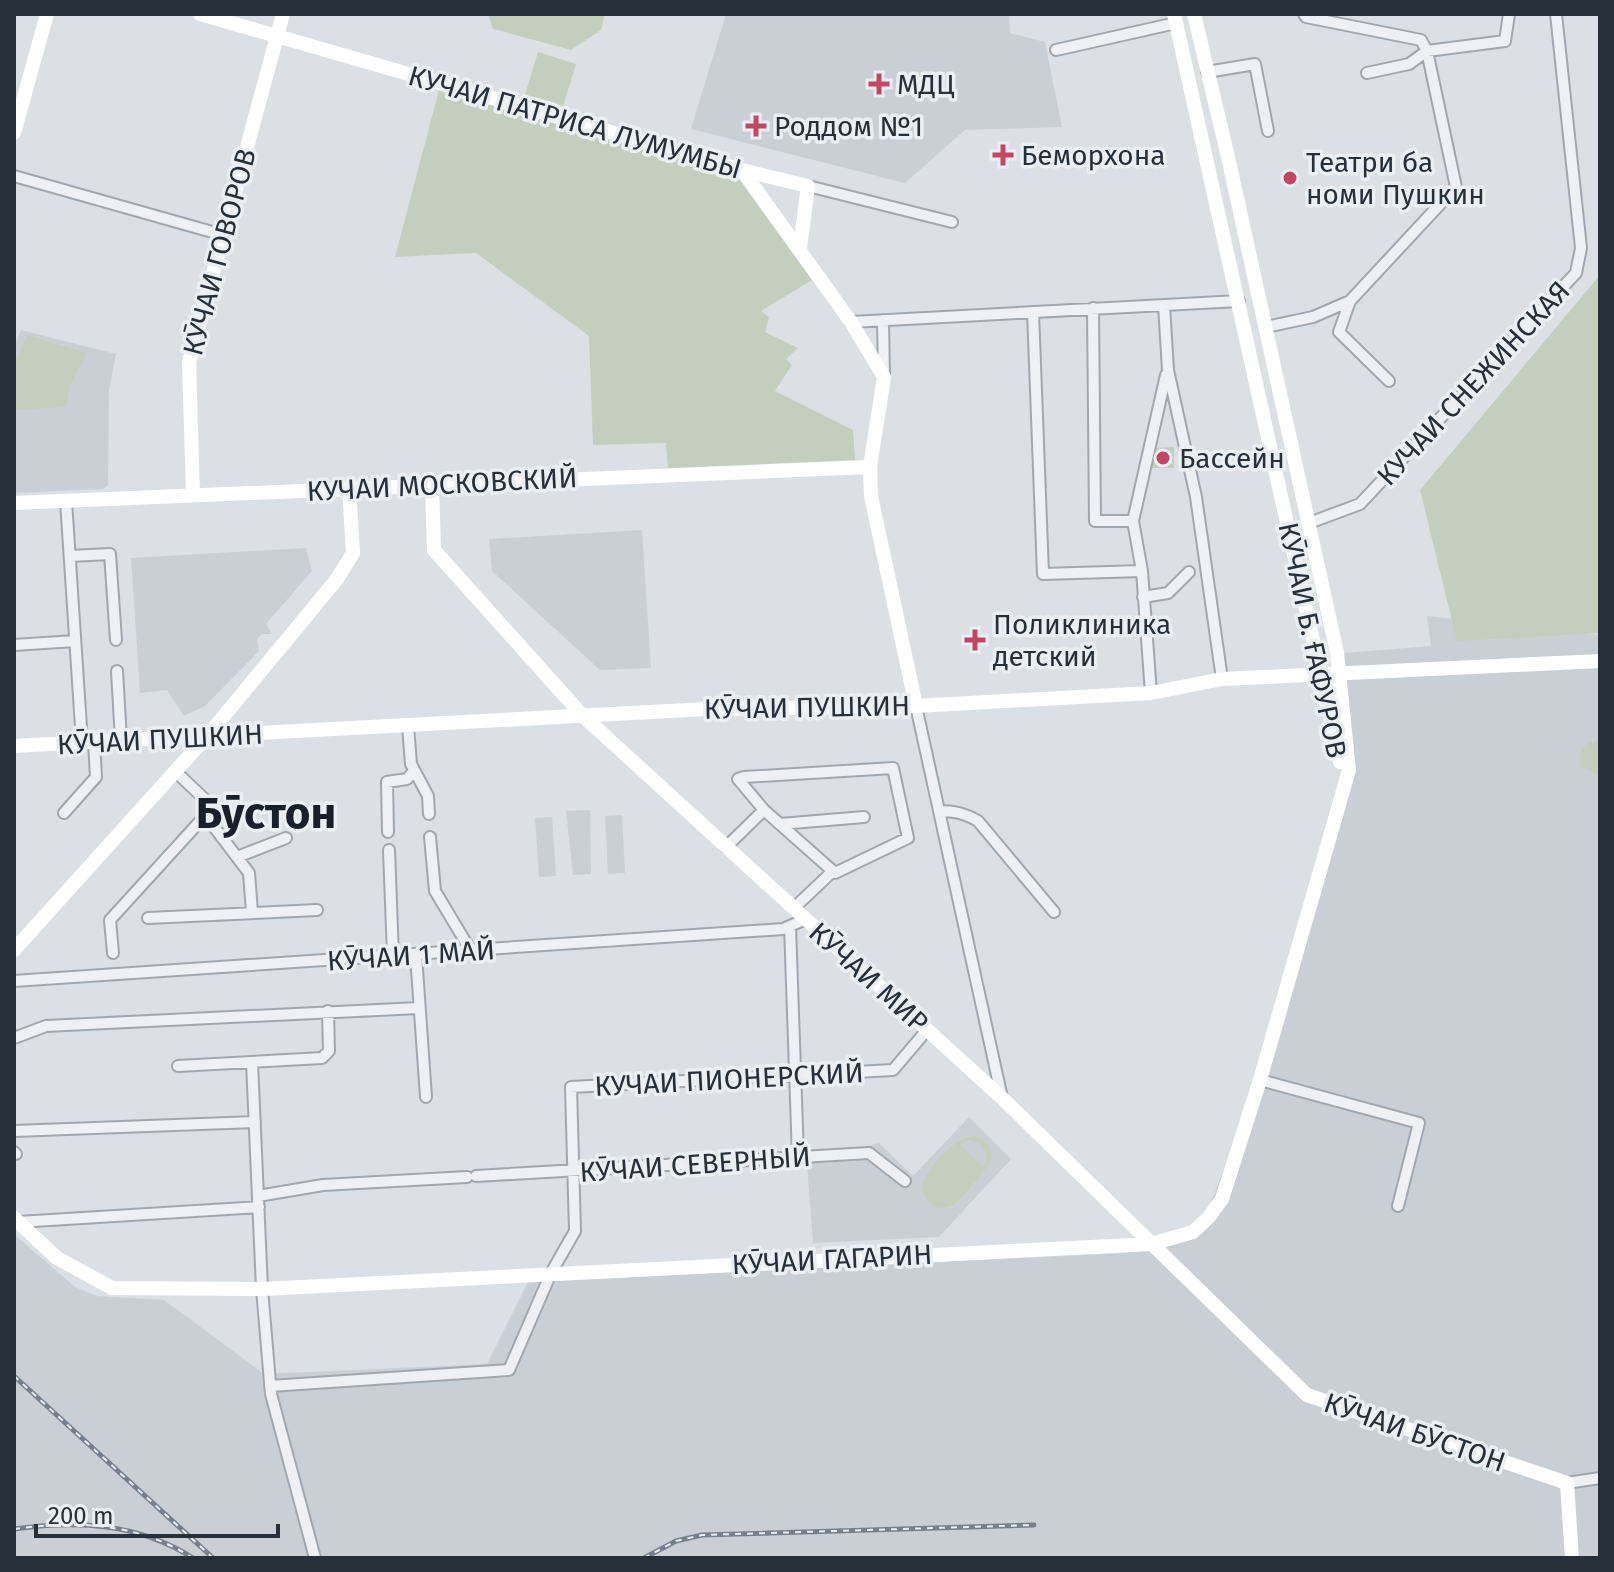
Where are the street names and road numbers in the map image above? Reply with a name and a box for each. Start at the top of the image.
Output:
street label: КУЧАИ ПАТРИСА ЛУМУМБЫ [405,59,745,186]
street label: КӮЧАИ ГОВОРОВ [176,145,263,359]
street label: КУЧАИ СНЕЖИНСКАЯ [1370,274,1577,492]
street label: КУЧАИ МОСКОВСКИЙ [306,461,578,508]
street label: КӮЧАИ Б. ҒАФУРОВ [1271,519,1354,761]
street label: КӮЧАИ ПУШКИН [704,689,910,726]
street label: КӮЧАИ ПУШКИН [56,718,264,761]
street label: КӮЧАИ МИР [802,915,935,1039]
street label: КӮЧАИ 1 МАЙ [326,933,496,978]
street label: КУЧАИ ПИОНЕРСКИЙ [594,1056,864,1103]
street label: КӮЧАИ СЕВЕРНЫЙ [578,1140,812,1189]
street label: КӮЧАИ ГАГАРИН [731,1238,933,1281]
street label: КӮЧАИ БӮСТОН [1320,1386,1510,1479]

